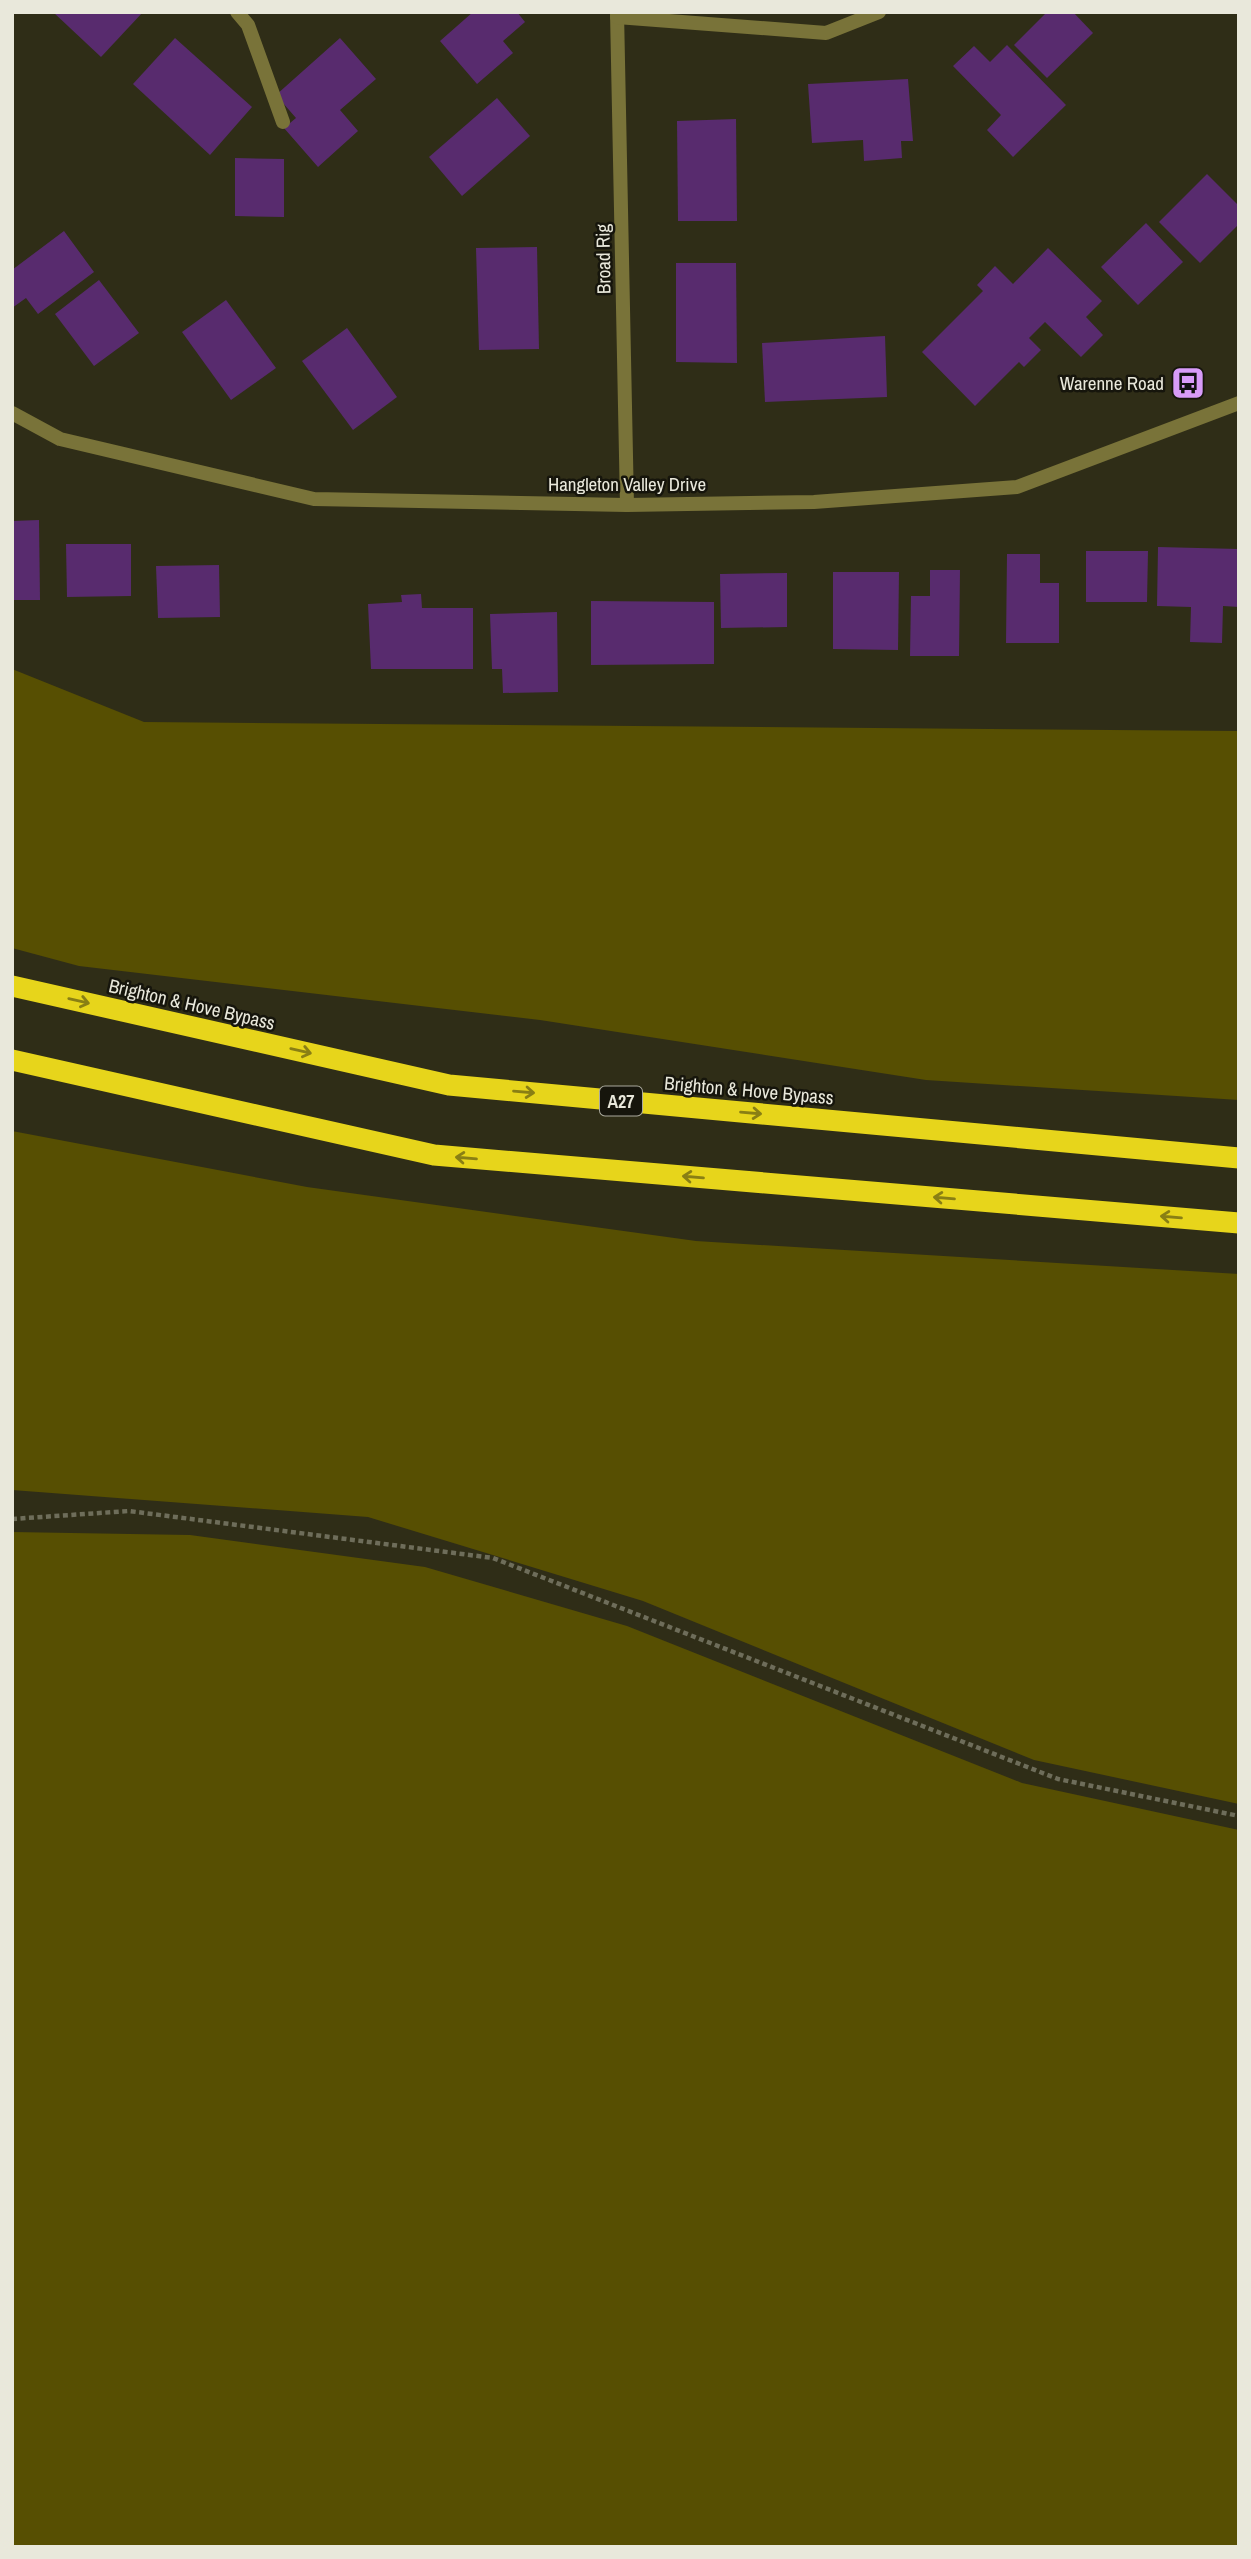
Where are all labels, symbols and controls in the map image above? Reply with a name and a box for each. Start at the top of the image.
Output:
street label: Broad Rig [589,223,617,294]
bus stop icon: Warenne Road [1169,364,1207,402]
place label: Warenne Road [1060,370,1164,396]
street label: Hangleton Valley Drive [548,471,706,497]
street label: Brighton & Hove Bypass [106,972,278,1036]
one-way arrow [67,995,90,1009]
one-way arrow [289,1045,312,1059]
street label: Brighton & Hove Bypass [663,1070,835,1110]
one-way arrow [512,1086,535,1099]
road number: A27 [600,1086,642,1116]
one-way arrow [739,1107,762,1120]
one-way arrow [455,1151,478,1164]
one-way arrow [682,1170,705,1183]
one-way arrow [933,1191,956,1204]
one-way arrow [1160,1210,1183,1223]

